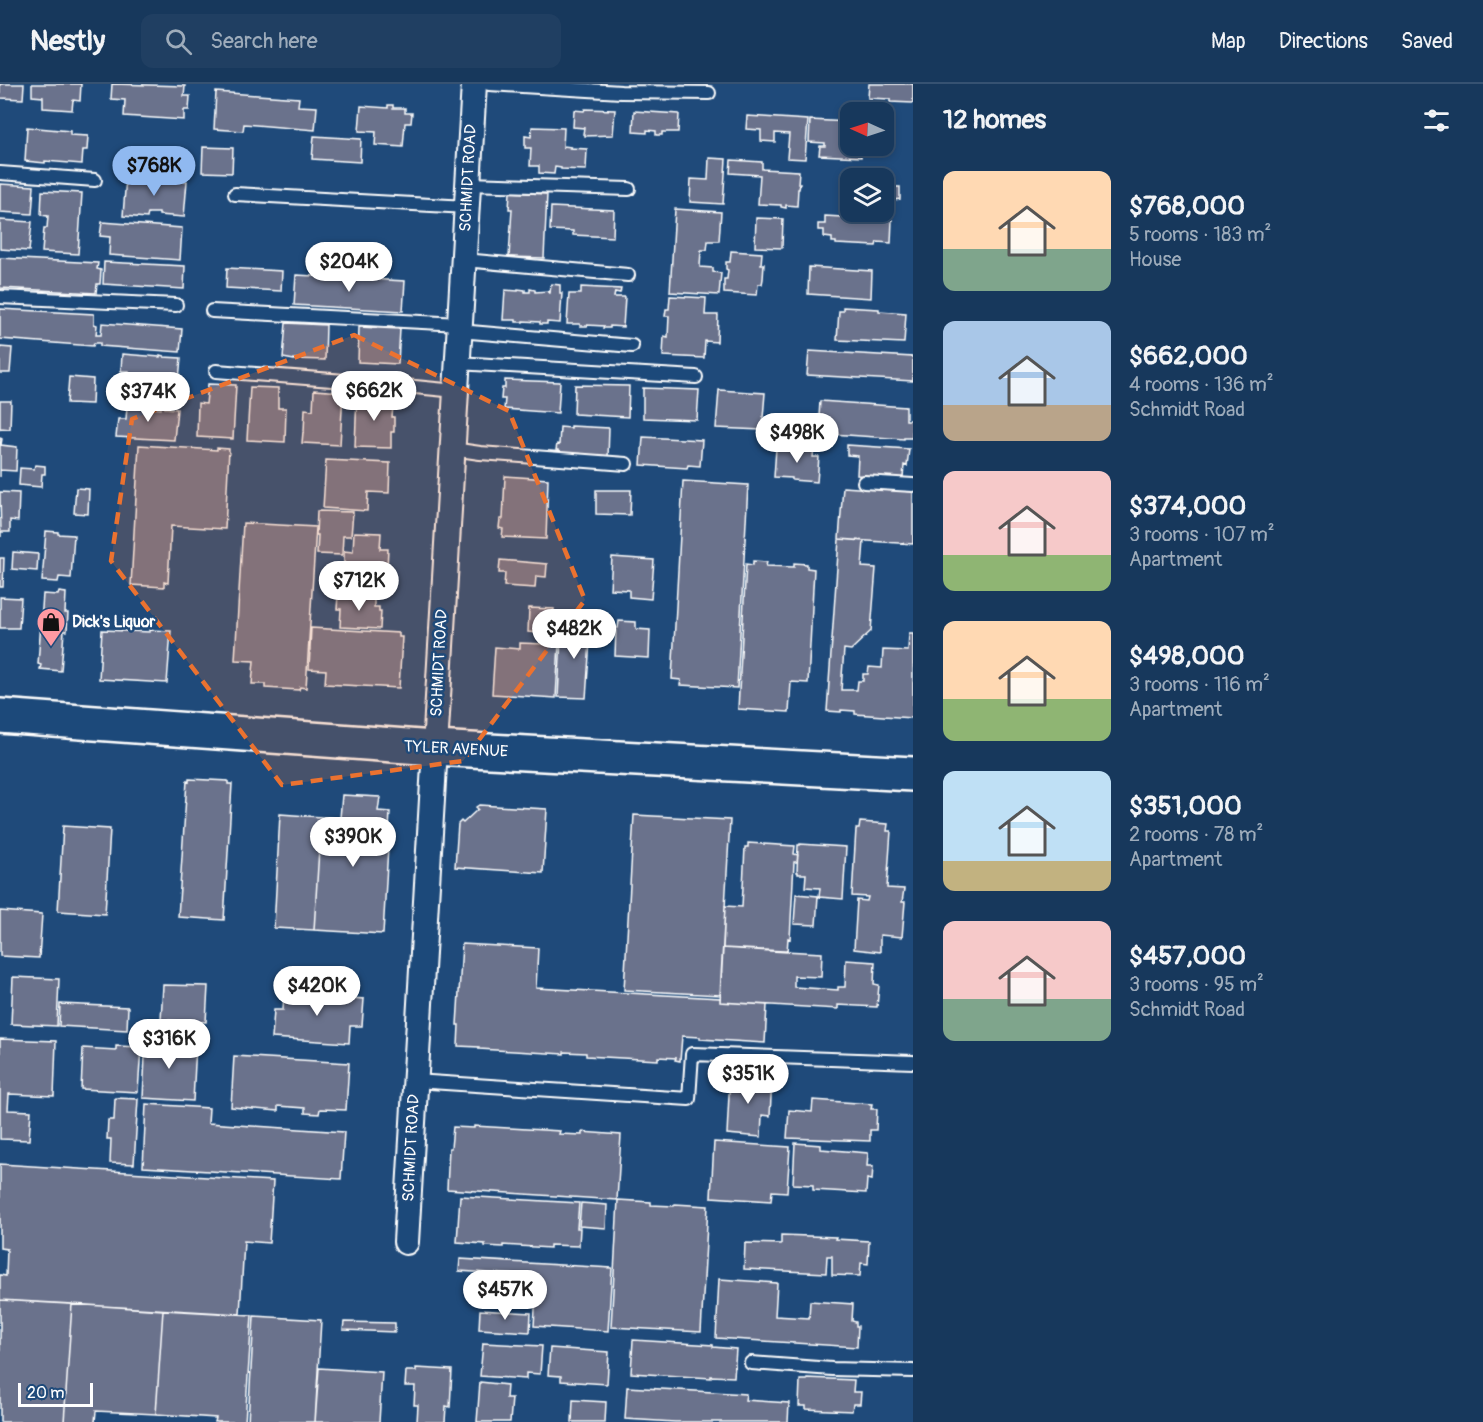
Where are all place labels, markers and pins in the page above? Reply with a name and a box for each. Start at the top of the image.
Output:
pin: $768K [112,146,196,197]
pin: $204K [307,242,391,293]
pin: $662K [332,371,416,422]
pin: $374K [106,372,190,423]
pin: $498K [755,413,839,464]
pin: $712K [317,561,401,612]
shop icon: Dick's Liquor [35,606,67,648]
pin: $482K [532,609,616,660]
place label: Dick's Liquor [72,612,155,632]
pin: $390K [311,817,395,868]
pin: $420K [275,966,359,1017]
pin: $316K [127,1019,211,1070]
pin: $351K [706,1054,790,1105]
pin: $457K [463,1270,547,1321]

